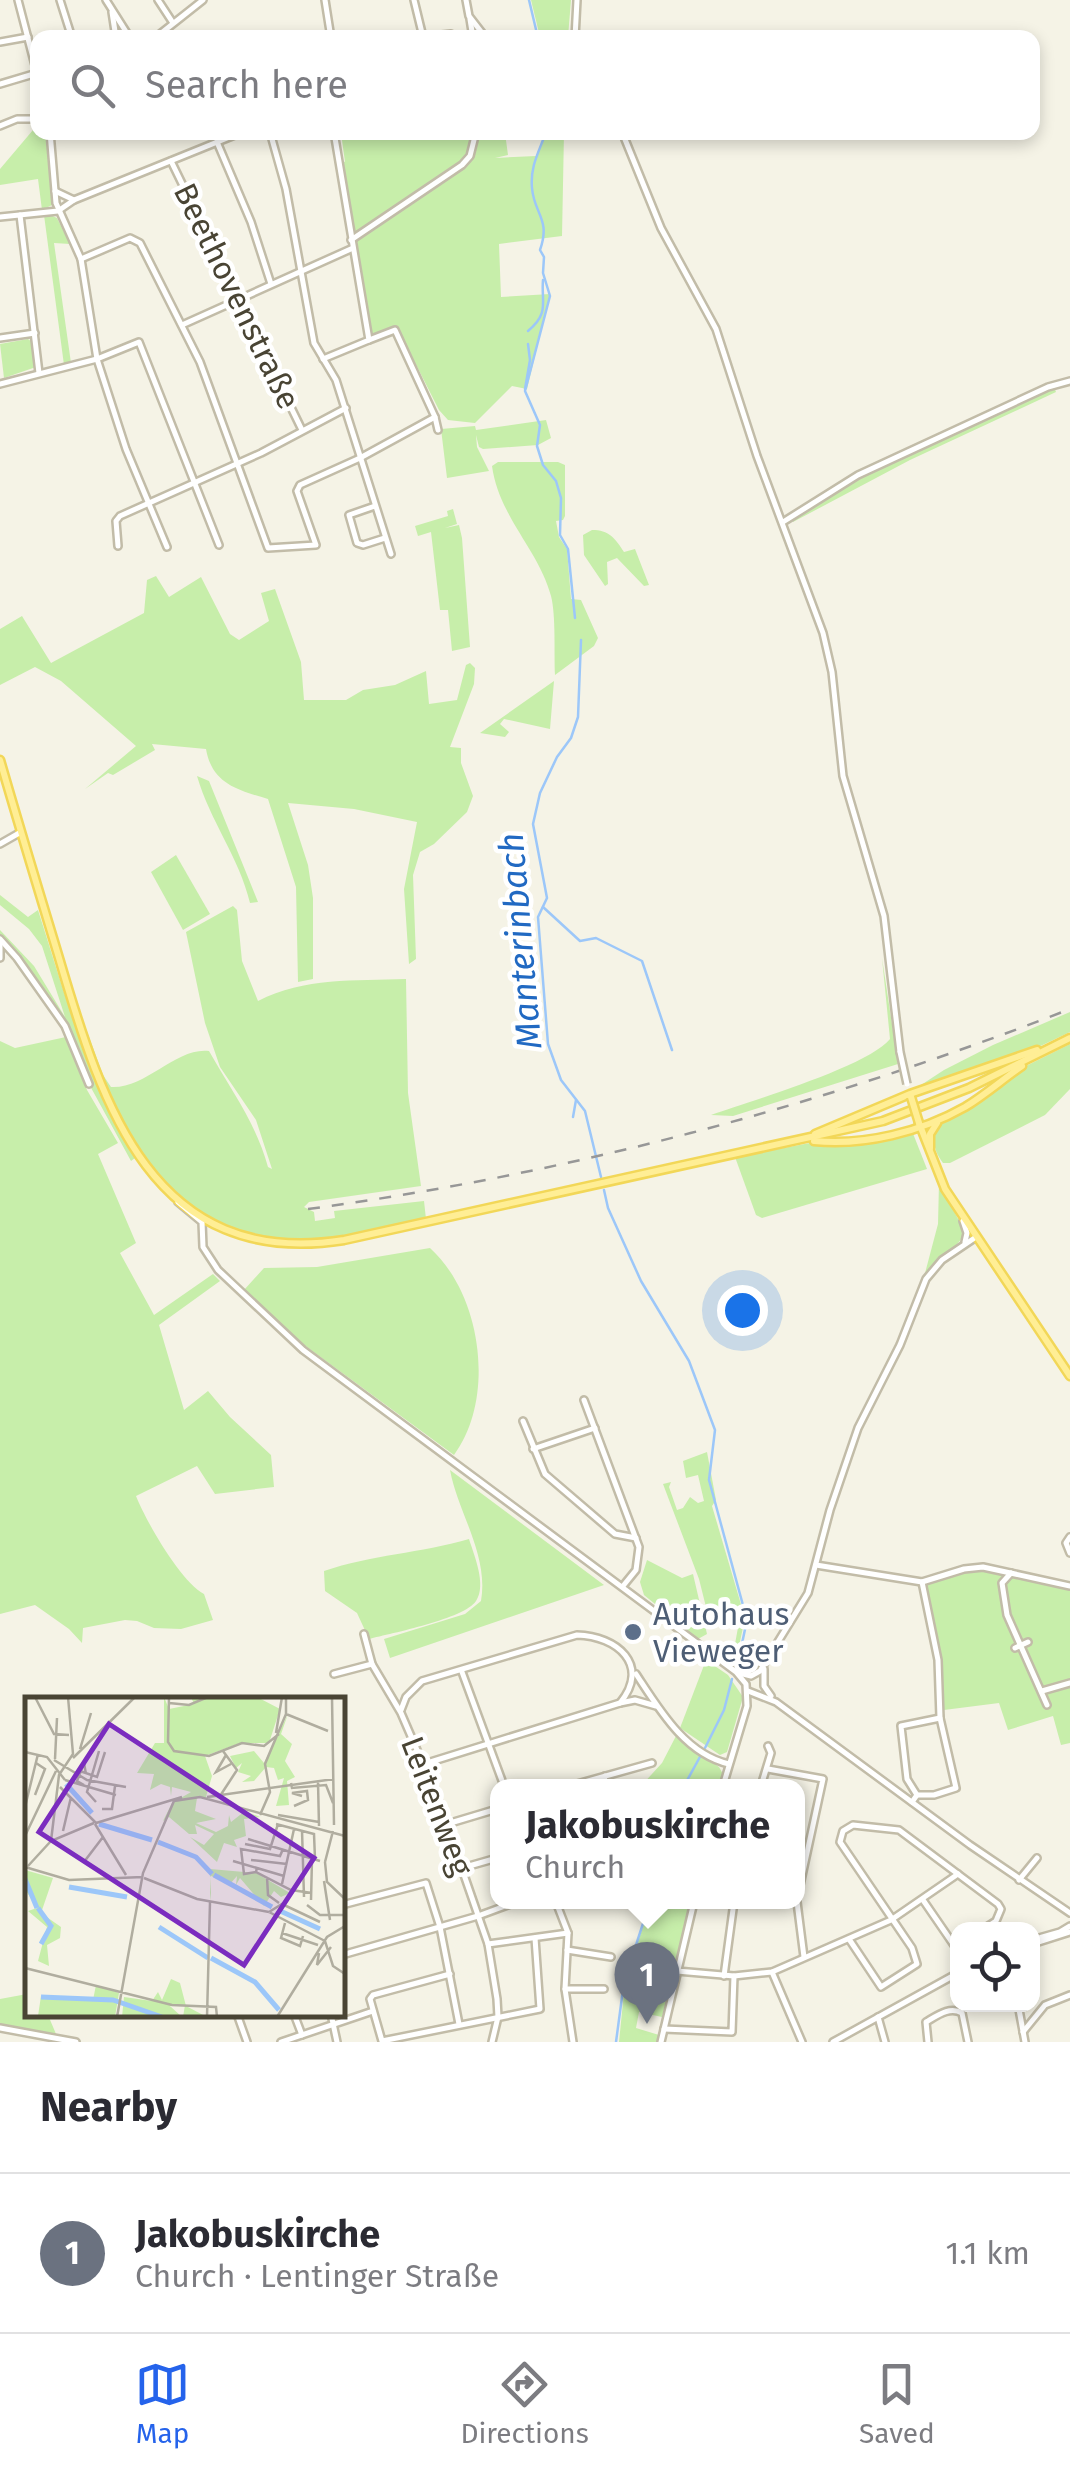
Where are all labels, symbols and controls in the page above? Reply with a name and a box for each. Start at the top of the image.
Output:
search box [30,30,1040,140]
icon: search [65,58,120,113]
text: Search here [145,62,348,108]
street label: Beethovenstraße [166,177,308,415]
water label: Manterinbach [490,831,550,1051]
your location [717,1285,768,1336]
place label: Autohaus Vieweger [653,1595,789,1670]
marker: Autohaus Vieweger [622,1621,644,1643]
inset map [25,1697,345,2017]
street label: Leitenweg [393,1731,481,1881]
popup [490,1779,805,1909]
text: Jakobuskirche [525,1802,770,1848]
text: Church [525,1848,625,1886]
map controls [950,1922,1040,2012]
button: locate [950,1922,1040,2012]
pin: 1 [614,1942,680,2024]
text: Nearby [40,2082,177,2132]
text: Jakobuskirche [135,2211,380,2257]
text: 1 [65,2234,80,2272]
text: 1.1 km [946,2234,1030,2272]
text: Church · Lentinger Straße [135,2257,499,2295]
tab: Map [135,2357,190,2450]
tab: Directions [460,2357,589,2450]
tab: Saved [859,2357,935,2450]

